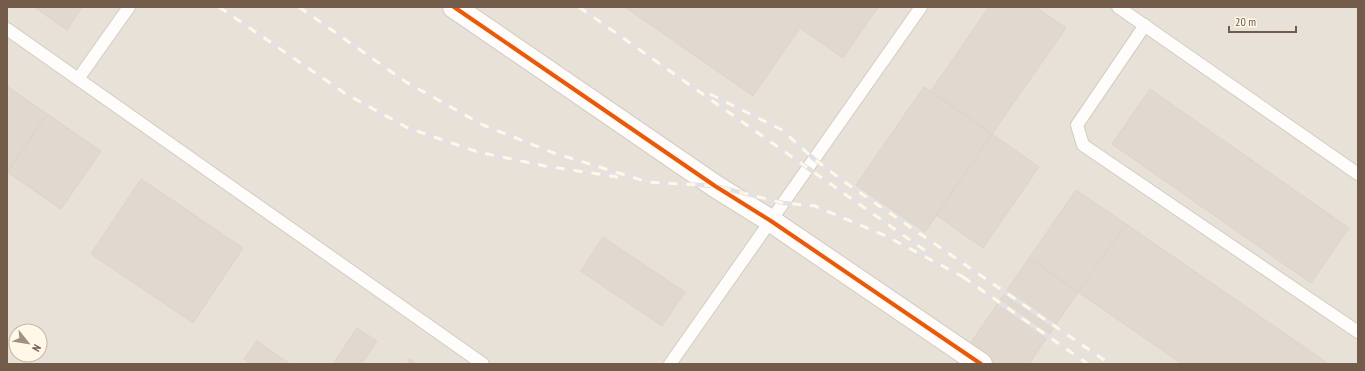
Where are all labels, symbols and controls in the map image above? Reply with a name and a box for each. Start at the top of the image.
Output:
scale bar [1229,8,1296,34]
text: 20 m [1235,14,1256,29]
north arrow [8,323,48,363]
text: N [29,342,44,354]

